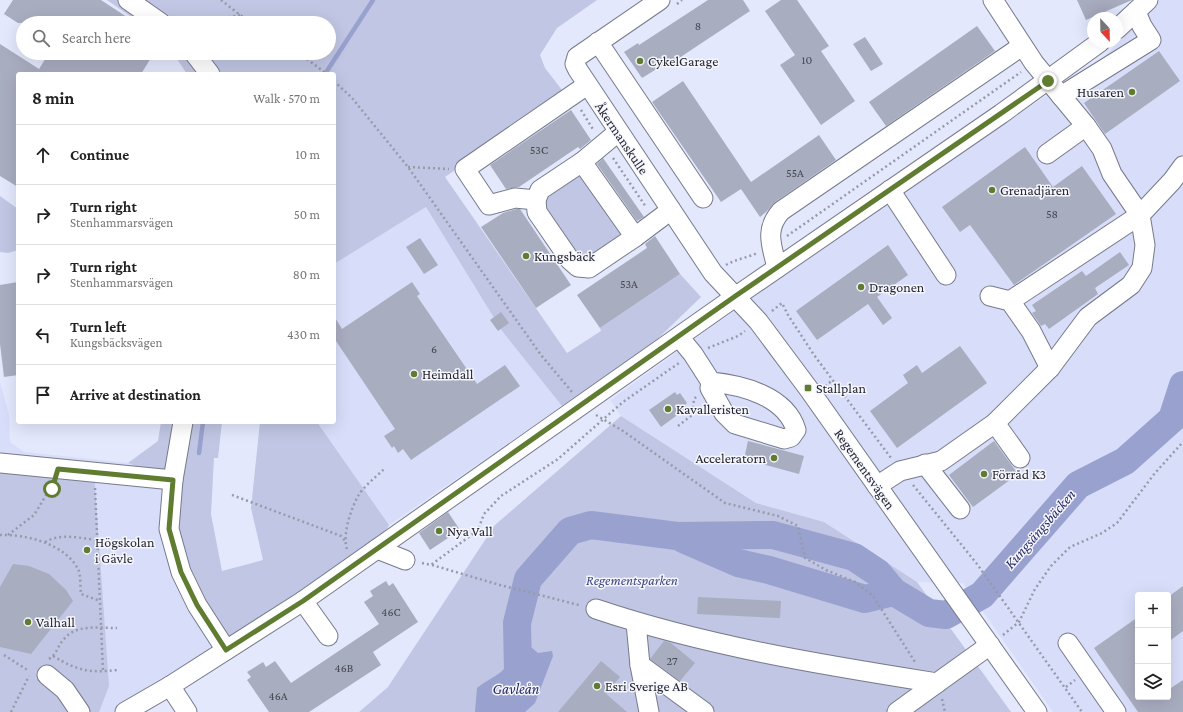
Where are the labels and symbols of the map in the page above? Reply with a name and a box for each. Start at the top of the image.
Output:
north arrow [1087,12,1123,48]
house number: 8 [695,19,701,33]
place label: CykelGarage [648,53,718,69]
house number: 10 [802,53,813,67]
marker: CykelGarage [635,56,645,66]
route end [1039,72,1057,90]
place label: Husaren [1077,84,1124,100]
marker: Husaren [1127,87,1137,97]
street label: Åkermanskulle [592,99,652,177]
house number: 53C [530,143,548,157]
house number: 55A [786,166,804,180]
place label: Grenadjären [1000,182,1070,199]
marker: Grenadjären [987,185,997,195]
house number: 58 [1046,207,1058,221]
place label: Kungsbäck [534,248,595,264]
marker: Kungsbäck [521,251,531,261]
house number: 53A [620,277,638,291]
place label: Dragonen [869,279,925,295]
marker: Dragonen [856,282,866,292]
house number: 6 [431,342,437,356]
place label: Heimdall [422,366,474,382]
marker: Heimdall [409,369,419,379]
place label: Stallplan [816,380,866,396]
marker: Stallplan [803,383,813,393]
place label: Kavalleristen [676,401,749,417]
marker: Kavalleristen [663,404,673,414]
street label: Regementsvägen [831,426,899,513]
place label: Acceleratorn [695,450,766,466]
marker: Acceleratorn [769,453,779,463]
place label: Förråd K3 [992,466,1046,482]
marker: Förråd K3 [979,469,989,479]
route start [43,480,61,498]
water label: Kungsängsbäcken [1001,486,1080,572]
place label: Nya Vall [447,523,493,539]
marker: Nya Vall [434,526,444,536]
place label: Högskolan i Gävle [95,534,155,566]
marker: Högskolan i Gävle [82,545,92,555]
park label: Regementsparken [586,572,678,588]
house number: 46C [381,605,401,619]
place label: Valhall [36,614,75,630]
marker: Valhall [23,617,33,627]
house number: 27 [666,654,678,668]
house number: 46B [335,661,354,675]
place label: Esri Sverige AB [605,678,688,694]
water label: Gavleån [493,681,540,697]
marker: Esri Sverige AB [592,681,602,691]
house number: 46A [269,689,288,703]

